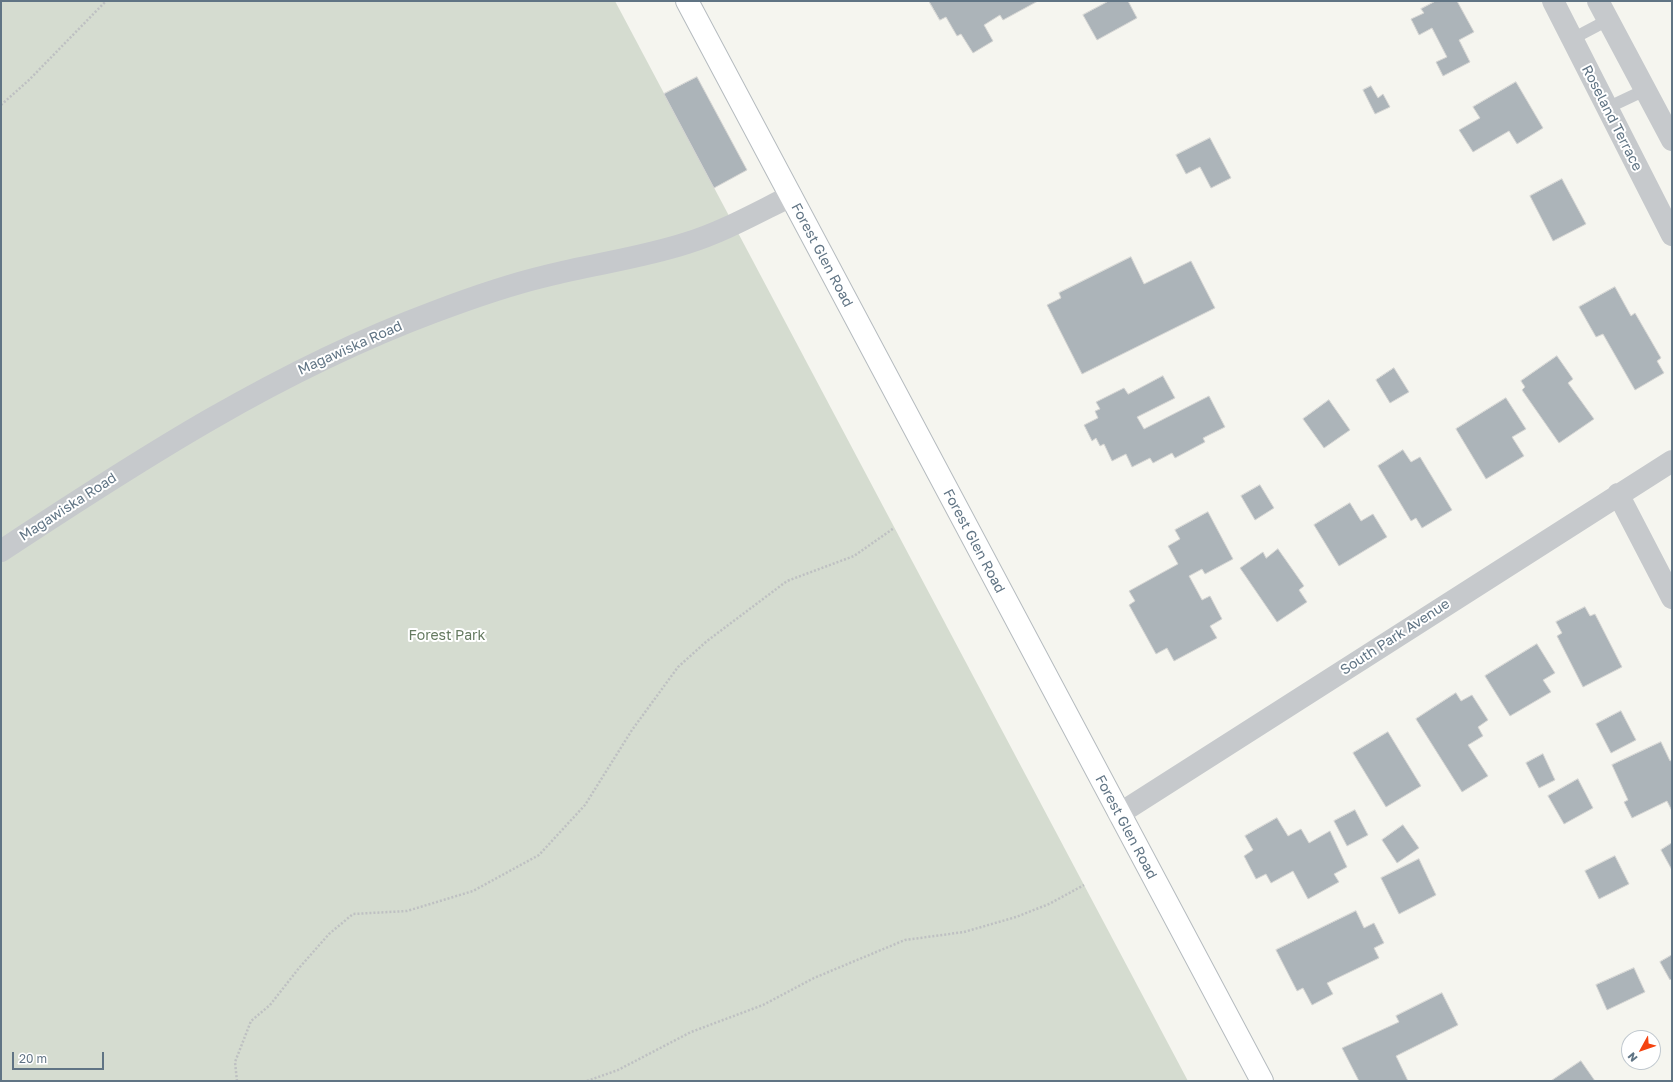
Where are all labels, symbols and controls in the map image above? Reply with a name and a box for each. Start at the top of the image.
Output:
street label: Roseland Terrace [1578,62,1646,174]
street label: Forest Glen Road [788,200,856,310]
street label: Magawiska Road [295,317,405,379]
street label: Magawiska Road [16,469,120,545]
street label: Forest Glen Road [940,486,1008,596]
street label: South Park Avenue [1337,595,1453,679]
park label: Forest Park [409,628,485,644]
street label: Forest Glen Road [1092,772,1160,882]
north arrow [1621,1030,1661,1070]
scale bar [14,1044,106,1070]
text: N [1625,1050,1640,1065]
text: 20 m [19,1051,47,1066]

